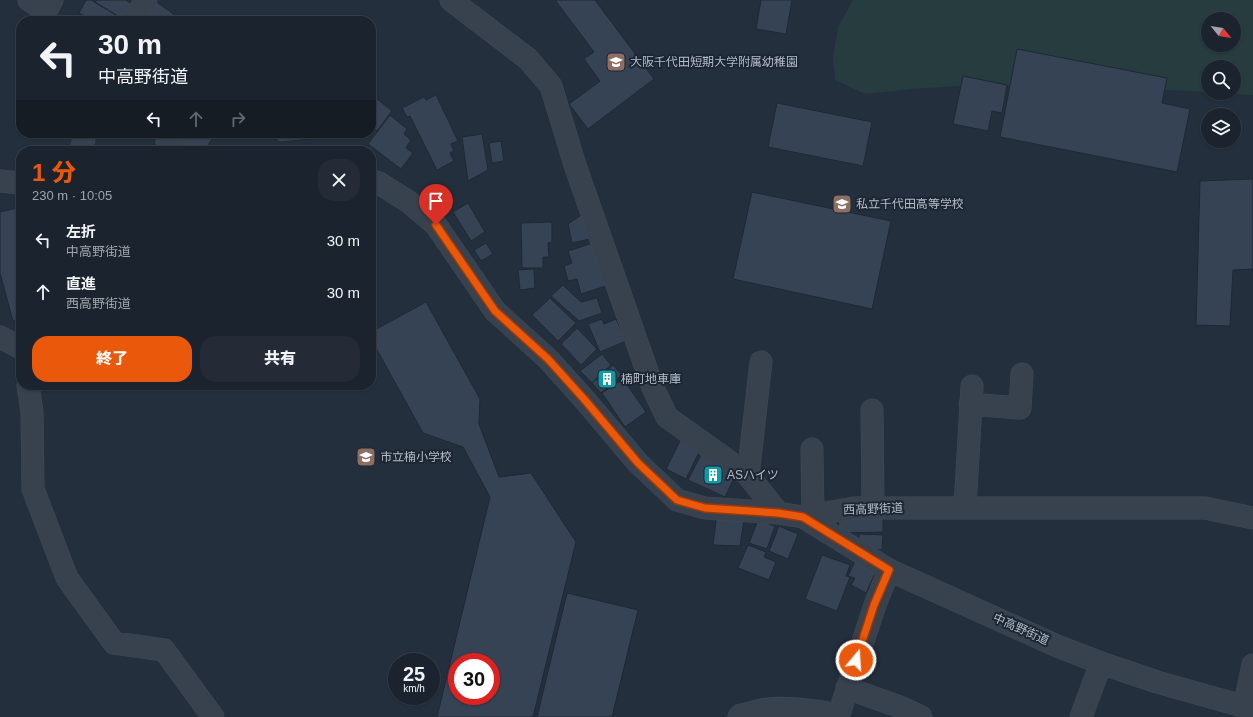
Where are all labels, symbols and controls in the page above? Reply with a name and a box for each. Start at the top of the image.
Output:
north arrow [1201,12,1241,52]
map controls [1201,12,1241,148]
text: 30 m [98,29,162,60]
icon: left [32,32,84,84]
school or university icon: 大阪千代田短期大学附属幼稚園 [605,51,627,73]
place label: 大阪千代田短期大学附属幼稚園 [630,55,798,69]
button: search [1201,60,1241,100]
text: 中高野街道 [98,67,188,87]
icon: left [143,108,165,130]
icon: ahead [185,108,207,130]
icon: right [227,108,249,130]
button: layers [1201,108,1241,148]
text: 1 分 [32,159,76,186]
button: close [318,159,360,201]
pin [419,184,453,225]
text: 230 m · 10:05 [32,188,112,203]
icon: arrive [425,190,447,212]
school or university icon: 私立千代田高等学校 [831,193,853,215]
place label: 私立千代田高等学校 [856,197,964,211]
text: 左折 [66,223,96,240]
icon: left [32,229,54,251]
text: 30 m [327,232,360,249]
text: 中高野街道 [66,244,131,259]
text: 直進 [66,275,96,292]
icon: ahead [32,281,54,303]
text: 30 m [327,284,360,301]
text: 西高野街道 [66,296,131,311]
button: 終了 [32,336,192,382]
button: 共有 [200,336,360,382]
building icon: 楠町地車庫 [596,368,618,390]
place label: 楠町地車庫 [621,372,681,386]
school or university icon: 市立楠小学校 [355,446,377,468]
place label: 市立楠小学校 [380,450,452,464]
building icon: ASハイツ [702,464,724,486]
place label: ASハイツ [727,468,779,482]
street label: 西高野街道 [843,501,903,517]
street label: 中高野街道 [991,610,1051,648]
position arrow [835,639,877,681]
speed limit sign: 30 [448,653,500,705]
text: 25 [403,663,425,685]
text: km/h [403,683,425,694]

